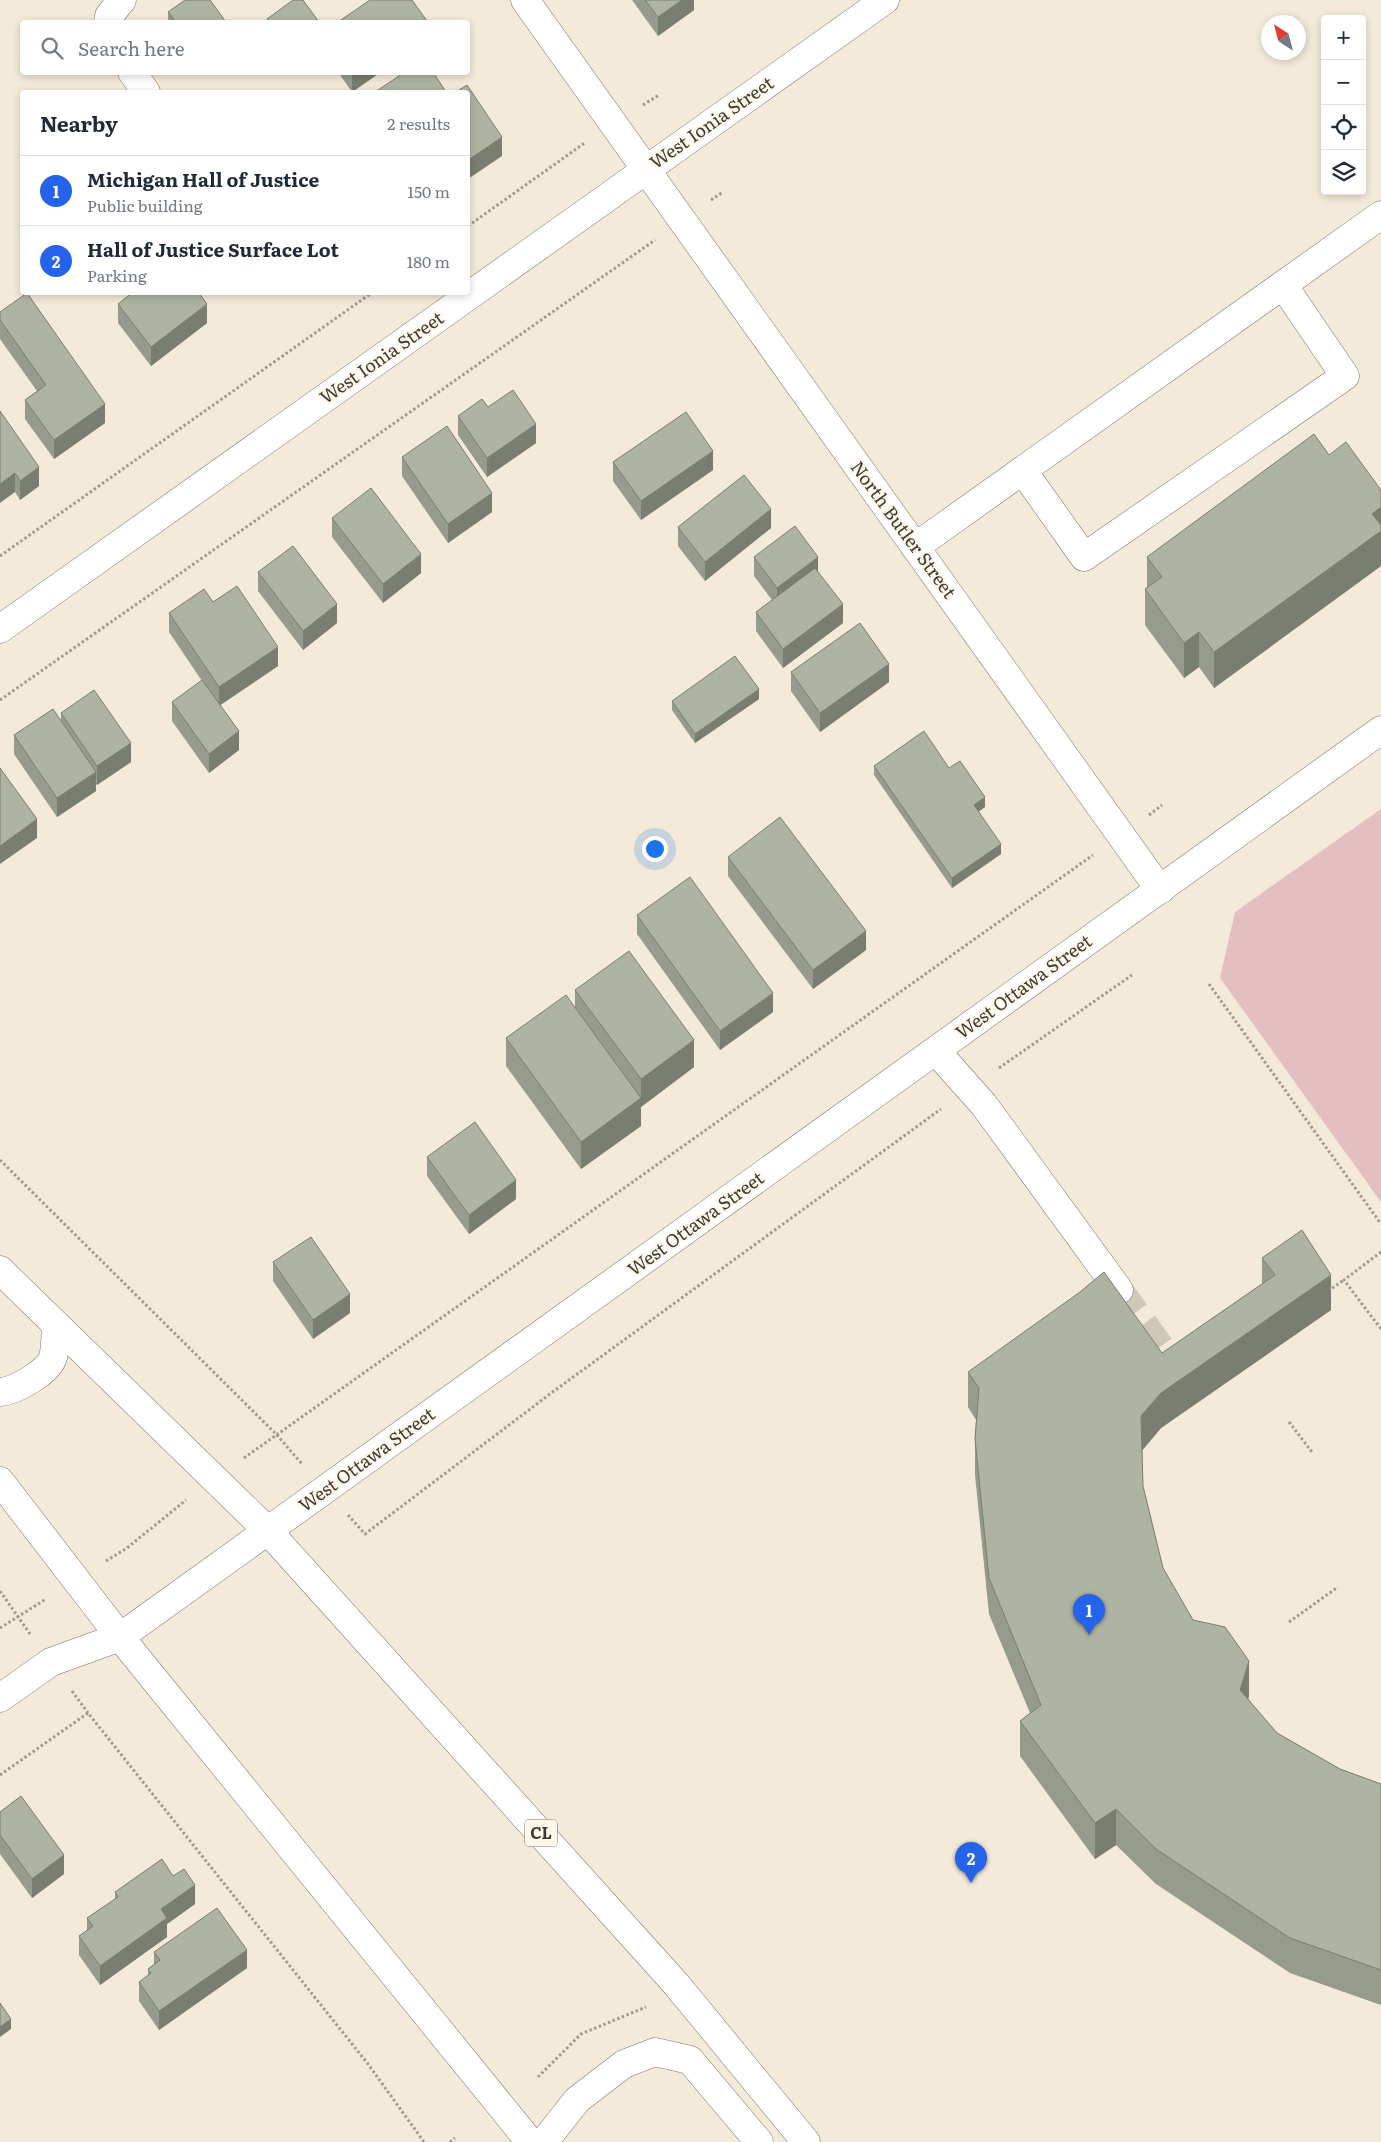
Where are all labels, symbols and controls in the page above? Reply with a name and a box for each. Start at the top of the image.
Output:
north arrow [1261,15,1306,60]
map controls [1321,15,1366,195]
button: + [1321,15,1366,60]
search box [20,20,470,75]
icon: search [38,34,66,62]
text: Search here [78,34,185,62]
button: − [1321,60,1366,105]
street label: West Ionia Street [644,68,779,175]
button: locate [1321,105,1366,150]
text: Nearby [40,107,118,138]
text: 2 results [387,111,450,135]
button: layers [1321,150,1366,195]
text: Michigan Hall of Justice [87,165,319,193]
text: 1 [53,179,59,203]
text: 150 m [407,179,450,203]
text: Public building [87,193,203,217]
text: Hall of Justice Surface Lot [87,235,339,263]
text: 2 [52,249,60,273]
text: 180 m [407,249,450,273]
text: Parking [87,263,147,287]
street label: West Ionia Street [314,303,449,410]
street label: North Butler Street [845,455,964,604]
your location [642,836,668,862]
street label: West Ottawa Street [949,927,1098,1045]
street label: West Ottawa Street [621,1164,770,1282]
street label: West Ottawa Street [292,1400,441,1518]
pin: 1 [1073,1594,1105,1635]
road number: CL [525,1820,557,1846]
pin: 2 [955,1842,987,1883]

